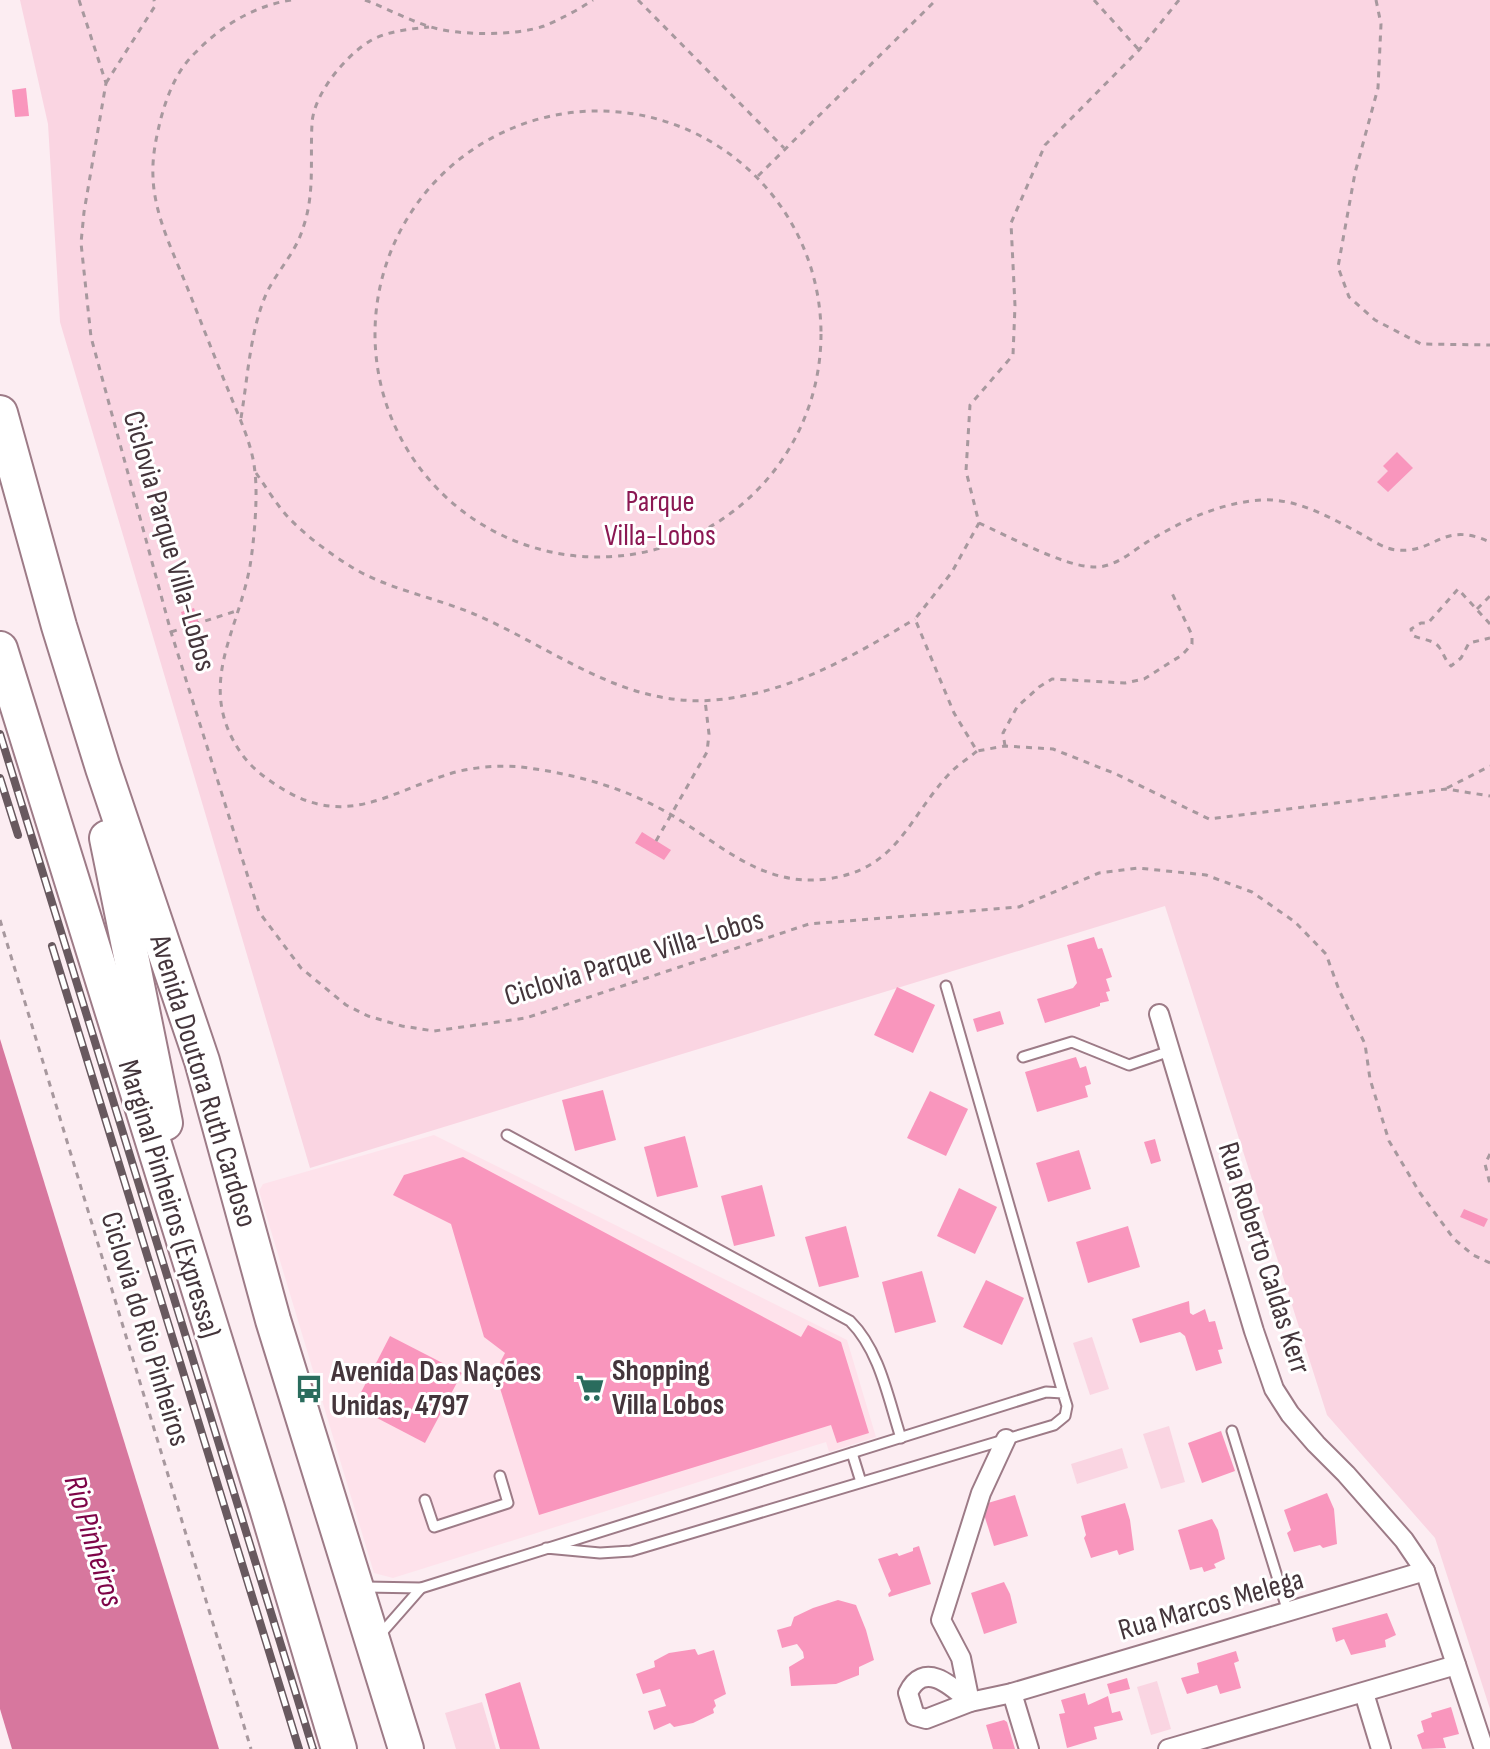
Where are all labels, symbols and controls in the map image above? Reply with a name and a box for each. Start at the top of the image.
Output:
street label: Ciclovia Parque Villa-Lobos [115,407,223,675]
park label: Parque Villa-Lobos [604,484,716,554]
street label: Ciclovia Parque Villa-Lobos [500,901,768,1015]
street label: Avenida Doutora Ruth Cardoso [141,930,265,1232]
street label: Marginal Pinheiros (Expressa) [110,1056,228,1342]
street label: Rua Roberto Caldas Kerr [1210,1138,1319,1379]
street label: Ciclovia do Rio Pinheiros [92,1208,198,1450]
place label: Shopping Villa Lobos [612,1353,724,1423]
place label: Avenida Das Nações Unidas, 4797 [330,1354,541,1424]
supermarket icon: Shopping Villa Lobos [575,1373,605,1403]
bus stop icon: Avenida Das Nações Unidas, 4797 [294,1374,324,1404]
water label: Rio Pinheiros [55,1471,132,1612]
street label: Rua Marcos Melega [1114,1561,1308,1649]

